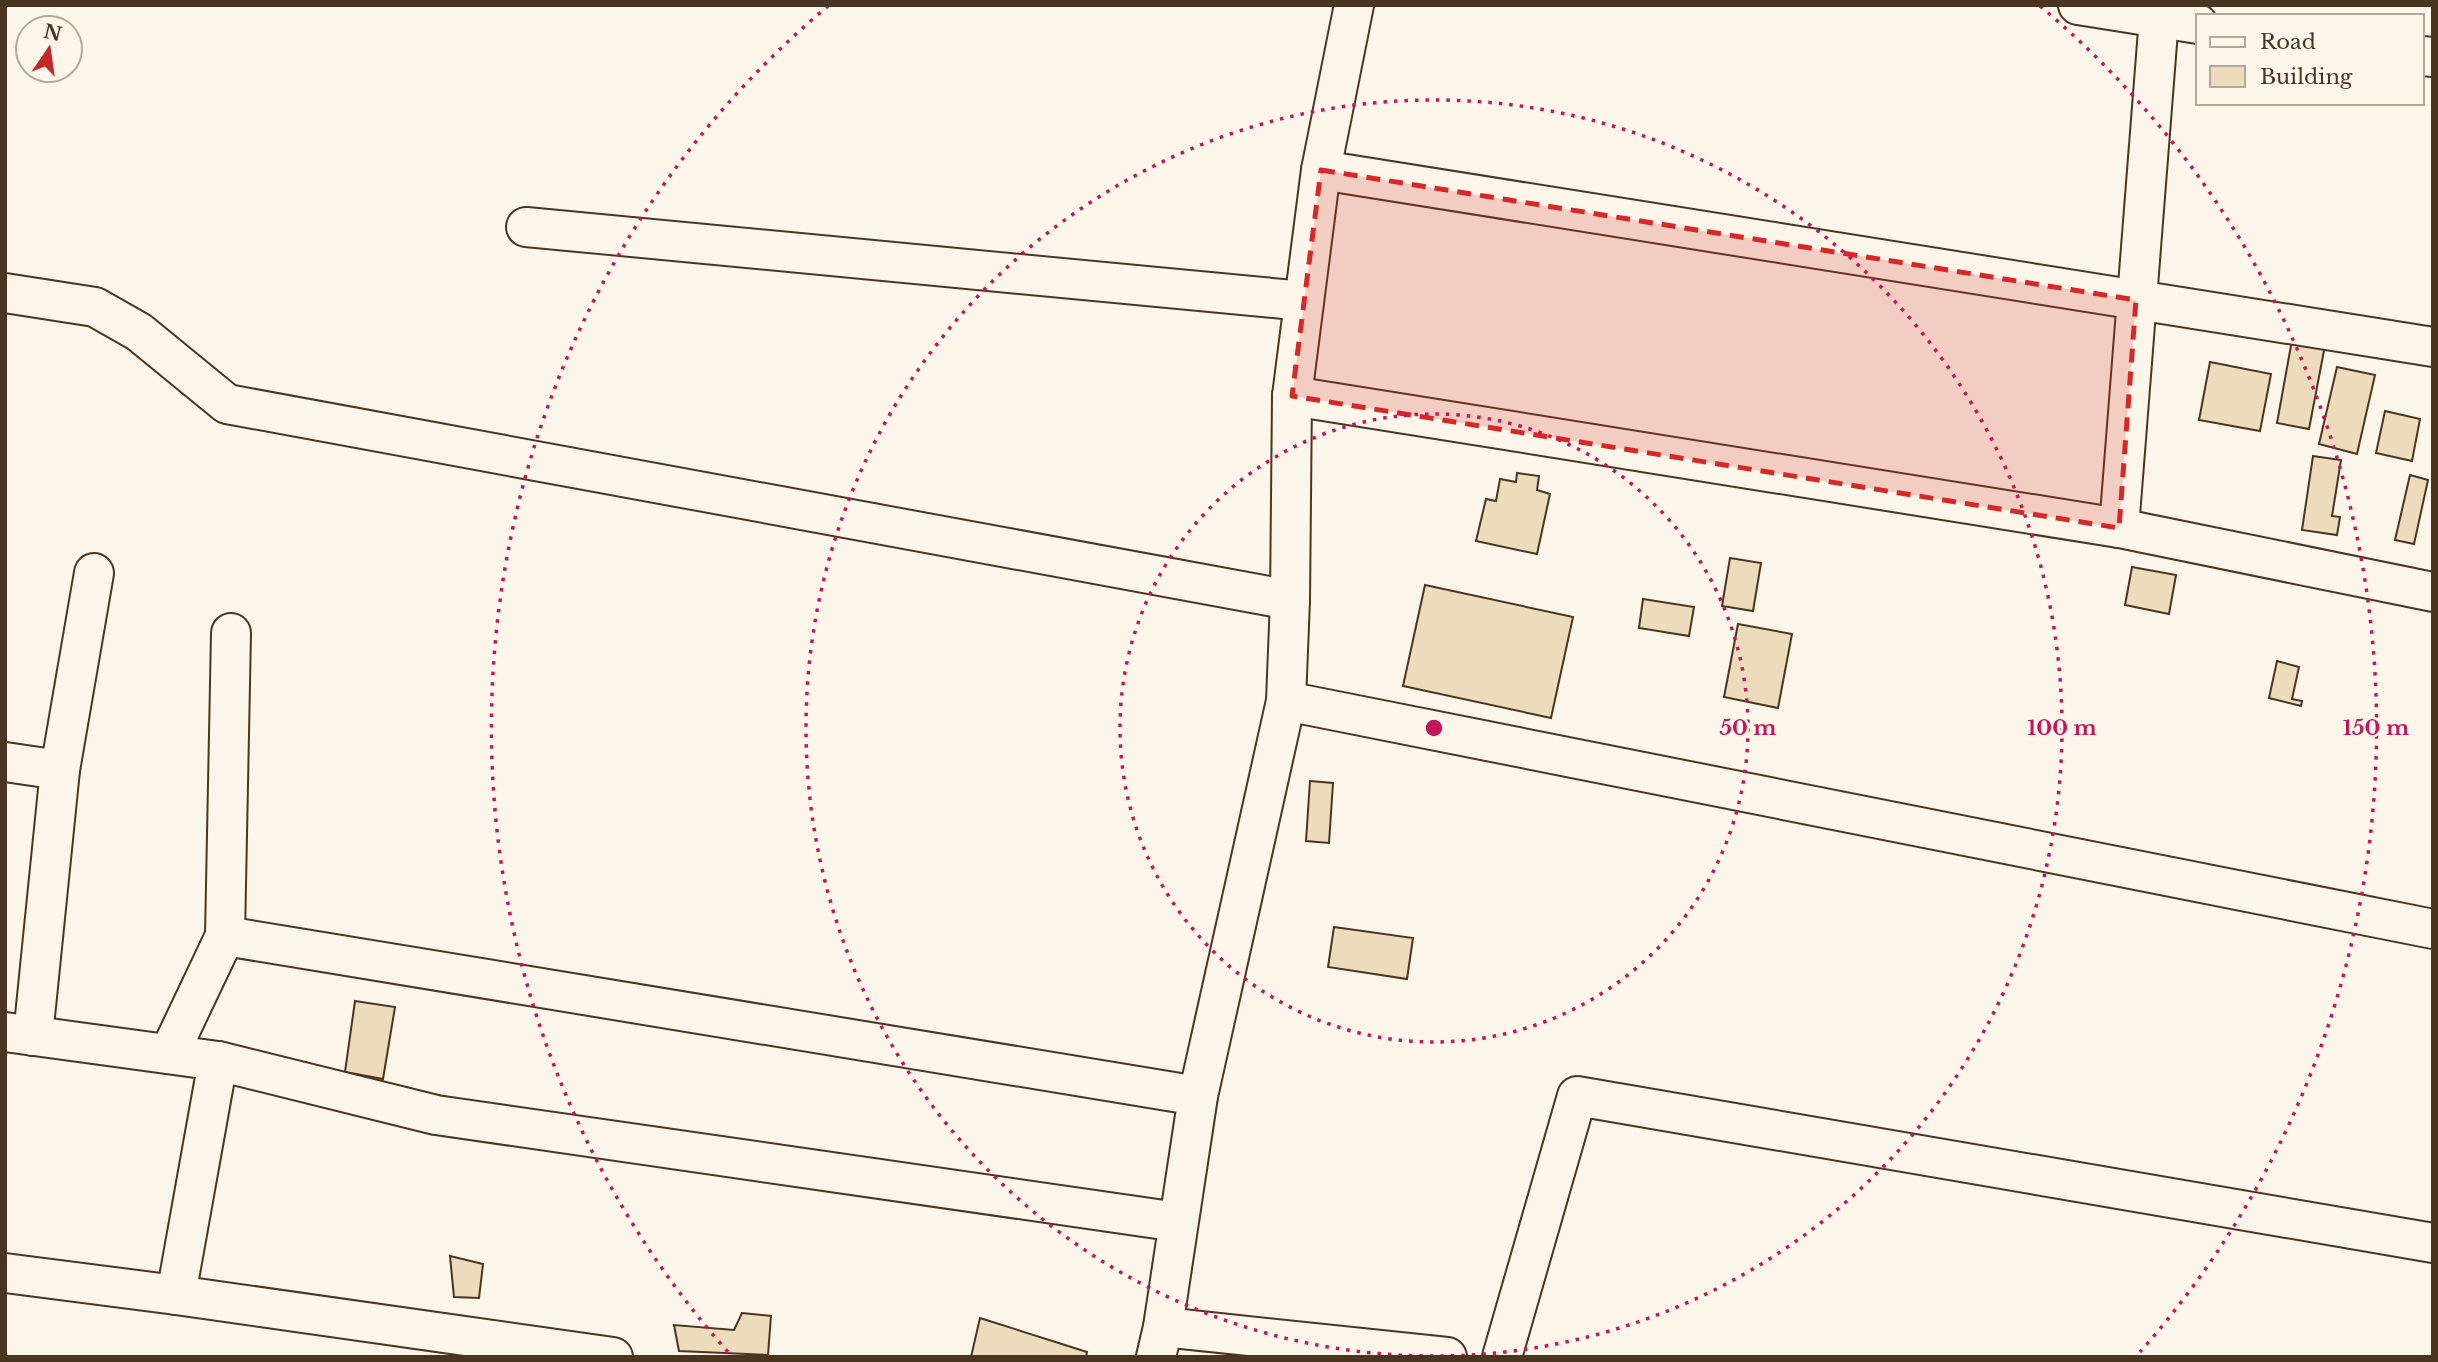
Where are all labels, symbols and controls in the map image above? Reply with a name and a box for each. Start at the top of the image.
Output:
north arrow [14,14,84,84]
legend [2196,14,2424,105]
text: N [41,20,64,46]
text: Road [2260,29,2316,55]
text: Building [2260,64,2353,90]
text: 50 m [1719,715,1777,741]
text: 100 m [2027,715,2097,741]
text: 150 m [2343,715,2409,741]
centre of rings [1422,716,1446,740]

